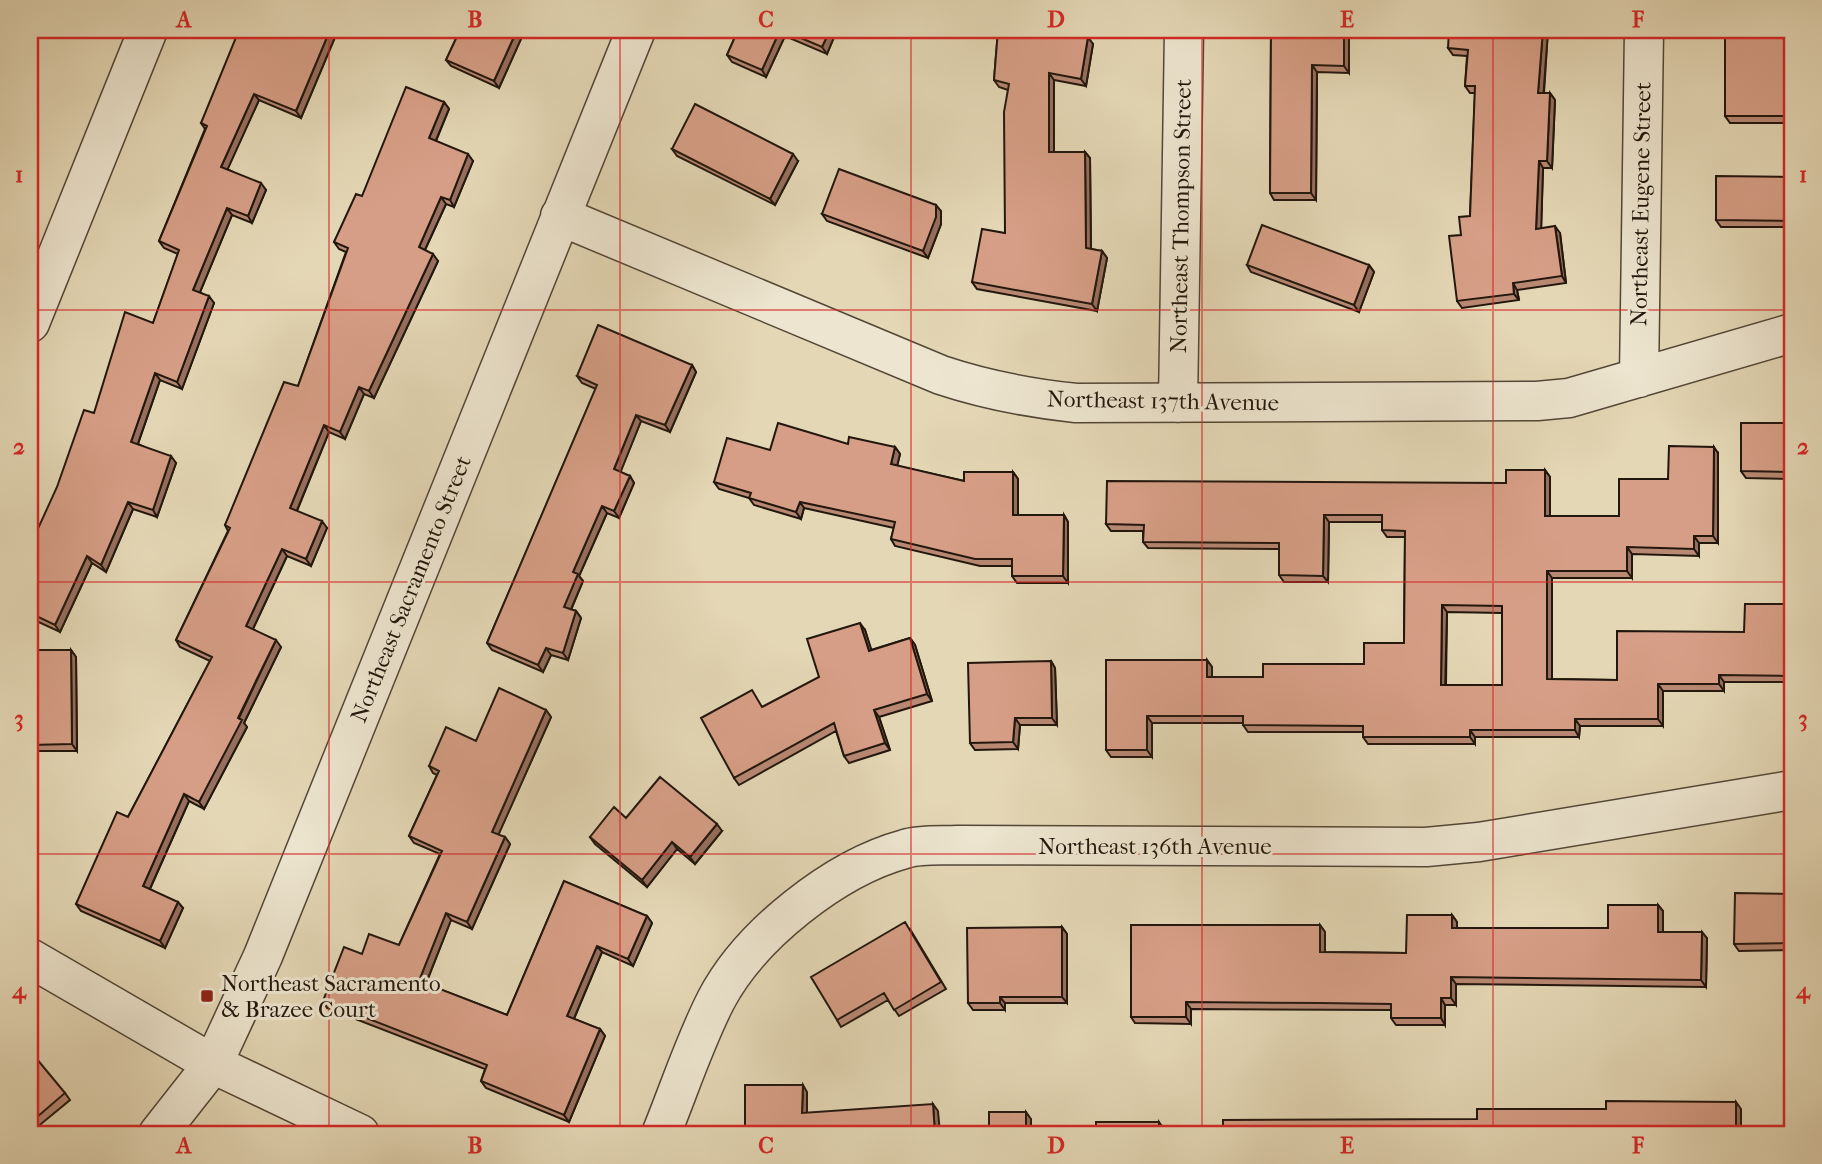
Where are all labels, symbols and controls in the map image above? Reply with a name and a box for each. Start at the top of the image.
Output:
text: A [175,6,193,33]
text: B [468,6,483,33]
text: C [758,6,774,33]
text: D [1047,6,1065,33]
text: E [1340,6,1354,33]
text: F [1631,6,1645,33]
street label: Northeast Thompson Street [1165,79,1197,353]
street label: Northeast Eugene Street [1625,82,1657,326]
text: 1 [15,161,23,188]
text: 1 [1799,161,1807,188]
street label: Northeast 137th Avenue [1047,385,1279,417]
text: 2 [13,433,25,460]
text: 2 [1797,433,1809,460]
street label: Northeast Sacramento Street [345,452,477,726]
text: 3 [14,705,24,732]
text: 3 [1798,705,1808,732]
street label: Northeast 136th Avenue [1038,833,1272,860]
place label: Northeast Sacramento & Brazee Court [221,970,441,1023]
text: 4 [11,977,27,1004]
text: 4 [1795,977,1811,1004]
marker: Northeast Sacramento & Brazee Court [199,988,215,1004]
text: A [175,1132,193,1159]
text: B [468,1132,483,1159]
text: C [758,1132,774,1159]
text: D [1047,1132,1065,1159]
text: E [1340,1132,1354,1159]
text: F [1631,1132,1645,1159]

